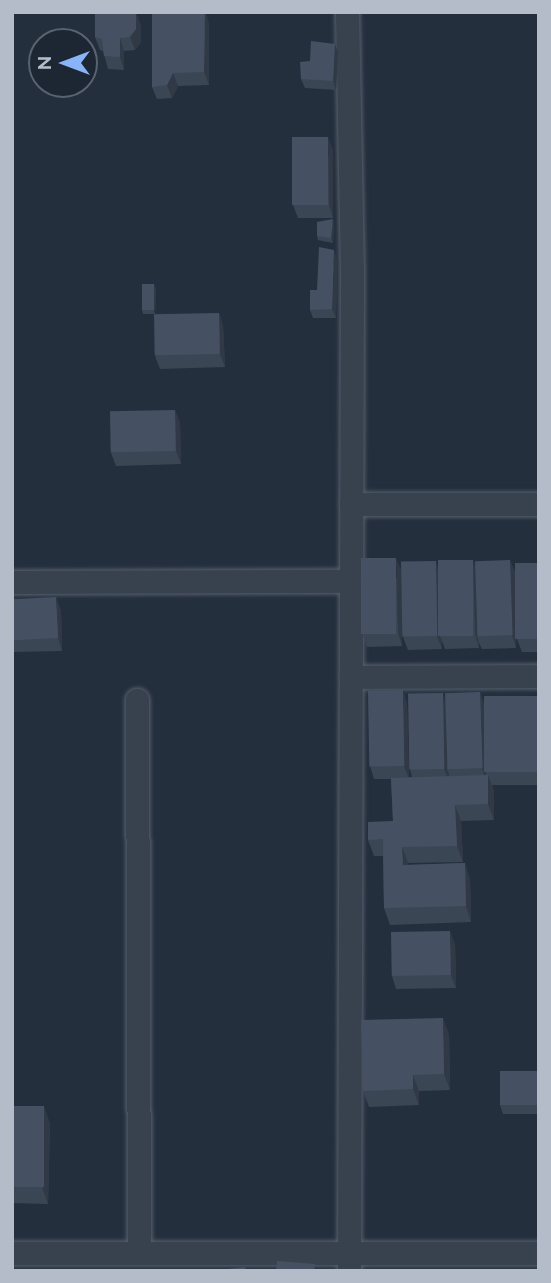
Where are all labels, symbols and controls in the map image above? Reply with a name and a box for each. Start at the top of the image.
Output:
north arrow [28,28,98,98]
text: N [33,56,55,70]

